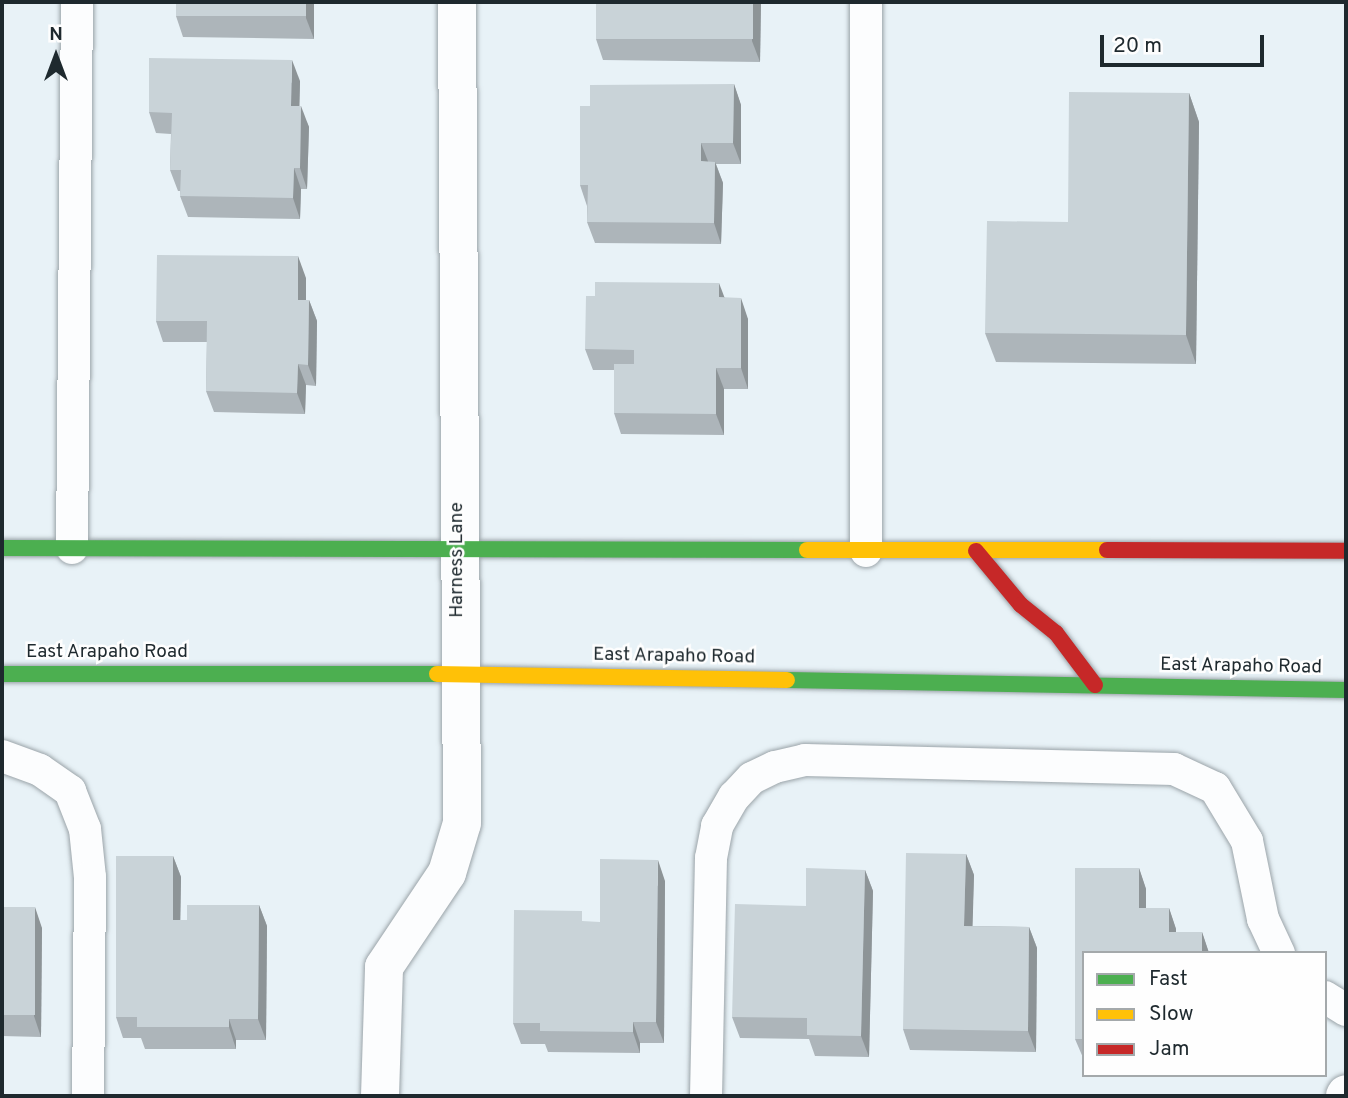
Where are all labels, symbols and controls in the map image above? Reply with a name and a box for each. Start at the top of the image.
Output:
north arrow [21,21,91,91]
scale bar [1103,21,1268,65]
text: N [49,23,63,47]
text: 20 m [1113,33,1162,60]
street label: Harness Lane [447,502,469,618]
street label: East Arapaho Road [26,642,188,664]
street label: East Arapaho Road [592,644,756,670]
street label: East Arapaho Road [1159,654,1323,680]
legend [1082,951,1327,1077]
text: Fast [1149,966,1188,993]
text: Slow [1149,1001,1194,1028]
text: Jam [1149,1036,1190,1063]

